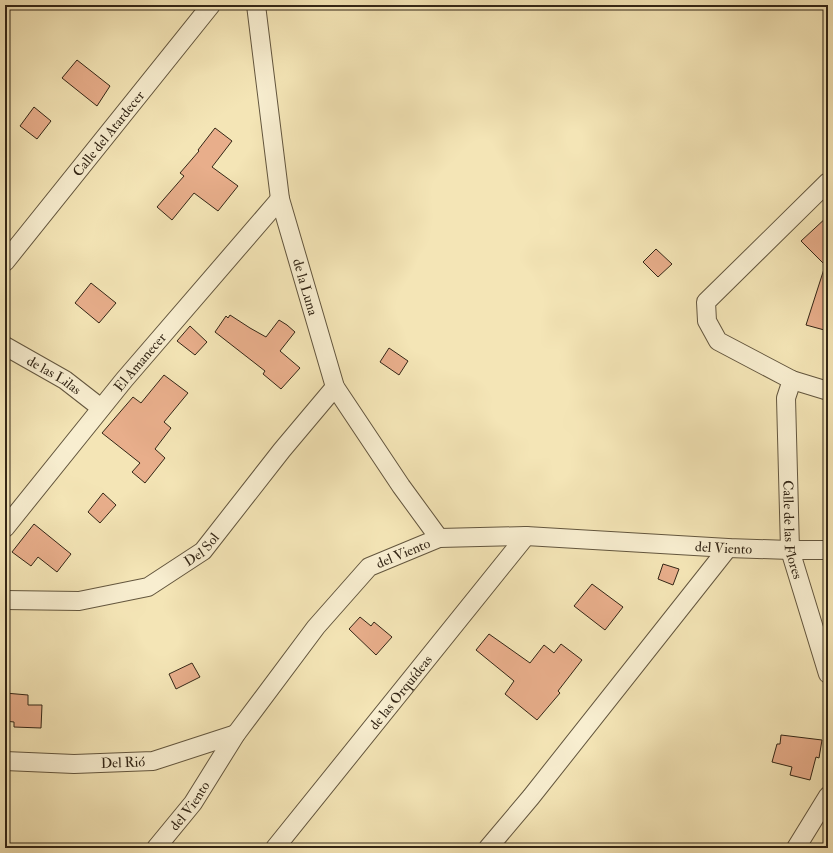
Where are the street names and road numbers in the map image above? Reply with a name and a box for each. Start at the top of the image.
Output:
street label: Calle del Atardecer [69,86,148,180]
street label: de la Luna [289,256,322,317]
street label: El Amanecer [110,328,170,395]
street label: de las Lilas [24,352,85,398]
street label: Calle de las Flores [780,480,807,581]
street label: Del Sol [181,529,223,570]
street label: del Viento [373,534,433,572]
street label: del Viento [695,538,753,557]
street label: de las Orquídeas [365,651,436,733]
street label: Del Rió [100,753,146,771]
street label: del Viento [166,778,213,834]

